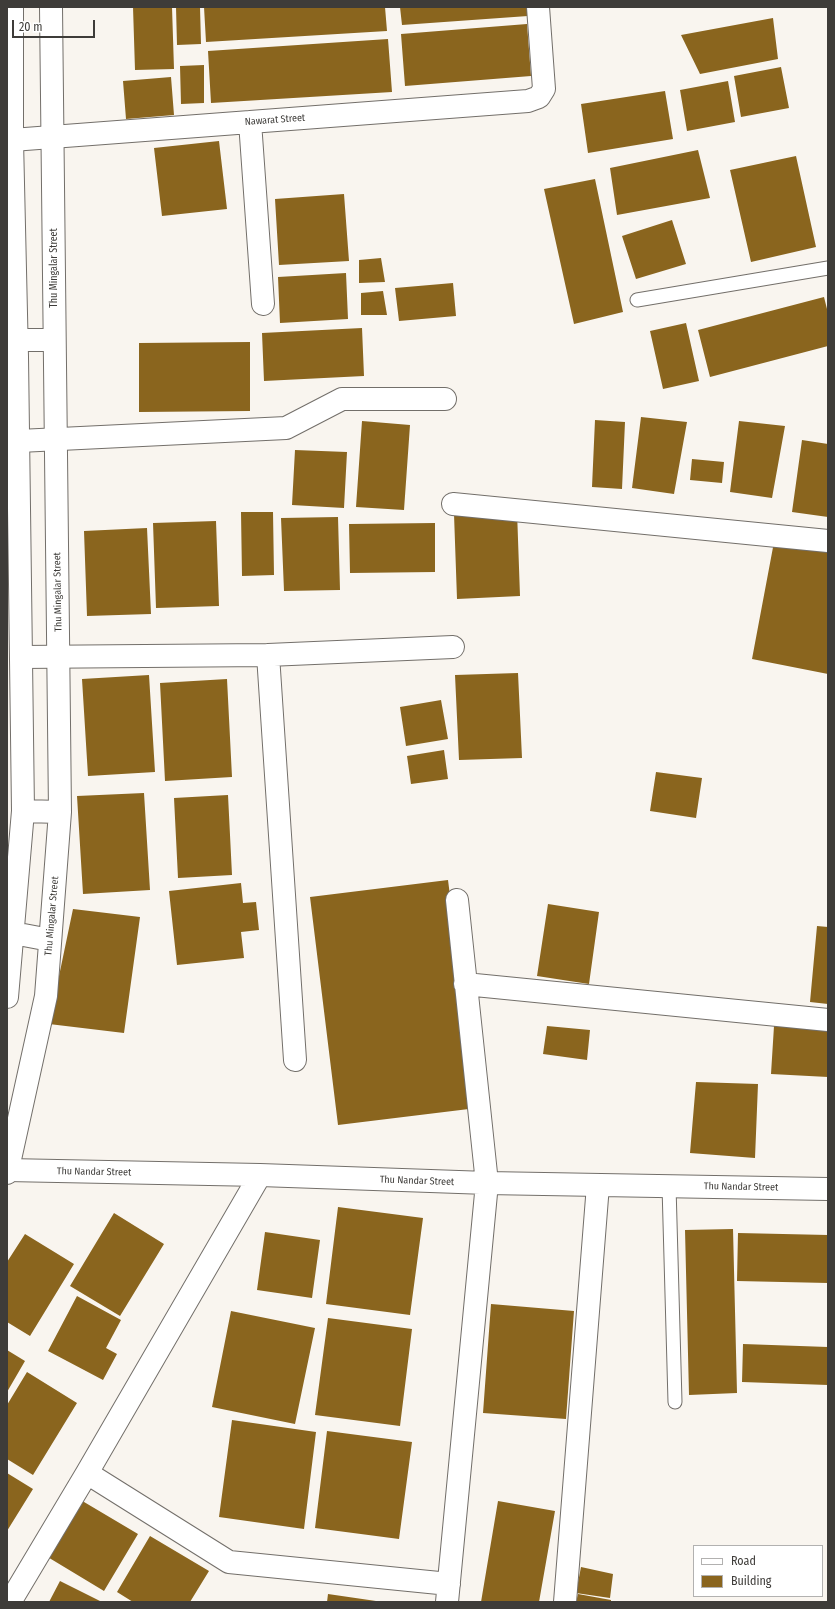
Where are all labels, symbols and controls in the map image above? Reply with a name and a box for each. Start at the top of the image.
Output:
scale bar [14,12,97,38]
text: 20 m [19,20,43,34]
street label: Nawarat Street [244,112,306,128]
street label: Thu Mingalar Street [48,228,60,308]
street label: Thu Mingalar Street [51,552,65,632]
street label: Thu Mingalar Street [43,876,61,956]
street label: Thu Nandar Street [57,1165,131,1179]
street label: Thu Nandar Street [380,1174,454,1188]
street label: Thu Nandar Street [704,1180,778,1194]
legend [693,1545,823,1597]
text: Road [731,1554,756,1568]
text: Building [731,1574,771,1588]

